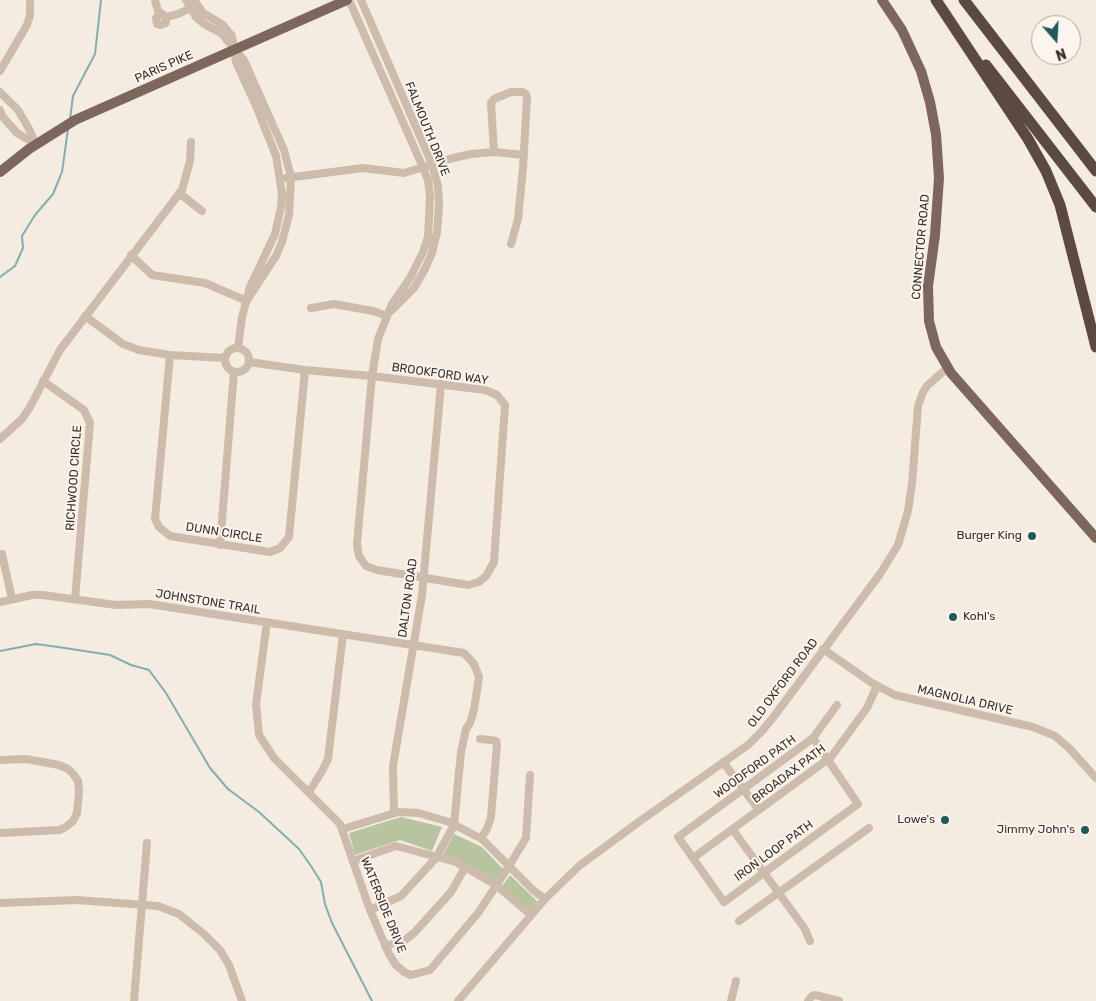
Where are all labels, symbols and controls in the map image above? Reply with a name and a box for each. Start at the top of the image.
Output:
north arrow [1031,15,1081,65]
text: N [1053,44,1068,63]
street label: PARIS PIKE [133,48,195,86]
street label: FALMOUTH DRIVE [402,80,452,178]
street label: CONNECTOR ROAD [909,194,933,300]
street label: BROOKFORD WAY [391,360,489,388]
street label: RICHWOOD CIRCLE [63,425,85,531]
street label: DUNN CIRCLE [185,520,263,546]
place label: Burger King [956,529,1022,543]
marker: Burger King [1026,530,1038,542]
street label: DALTON ROAD [395,557,421,639]
street label: JOHNSTONE TRAIL [154,587,262,617]
place label: Kohl's [963,610,995,624]
marker: Kohl's [947,611,959,623]
street label: OLD OXFORD ROAD [745,636,821,730]
street label: MAGNOLIA DRIVE [916,682,1014,718]
street label: WOODFORD PATH [711,732,799,802]
street label: BROADAX PATH [749,742,829,806]
place label: Lowe's [897,813,935,827]
marker: Lowe's [939,814,951,826]
street label: IRON LOOP PATH [732,818,816,884]
place label: Jimmy John's [997,823,1075,837]
marker: Jimmy John's [1079,824,1091,836]
street label: WATERSIDE DRIVE [357,855,409,955]

